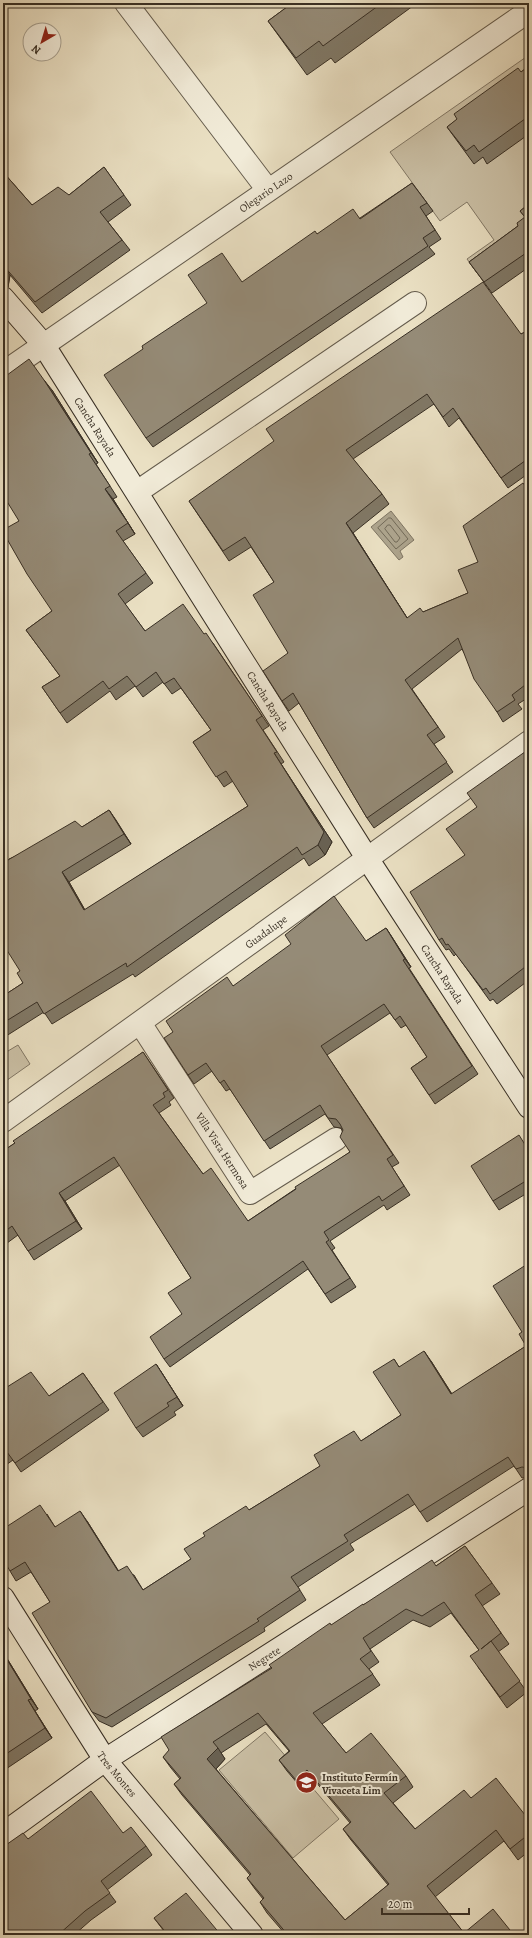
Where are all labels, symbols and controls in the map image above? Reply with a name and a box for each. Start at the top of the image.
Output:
north arrow [22,22,62,62]
text: N [28,41,44,58]
street label: Olegario Lazo [236,169,296,216]
street label: Cancha Rayada [70,394,120,461]
street label: Cancha Rayada [243,668,293,735]
street label: Guadalupe [242,912,290,952]
street label: Cancha Rayada [417,942,467,1008]
street label: Villa Vista Hermosa [191,1109,253,1193]
street label: Negrete [245,1643,284,1675]
street label: Tres Montes [93,1749,140,1800]
school or university icon: Instituto Fermín Vivaceta Lim [294,1770,320,1796]
place label: Instituto Fermín Vivaceta Lim [321,1770,398,1798]
scale bar [382,1890,469,1916]
text: 20 m [388,1896,412,1912]

